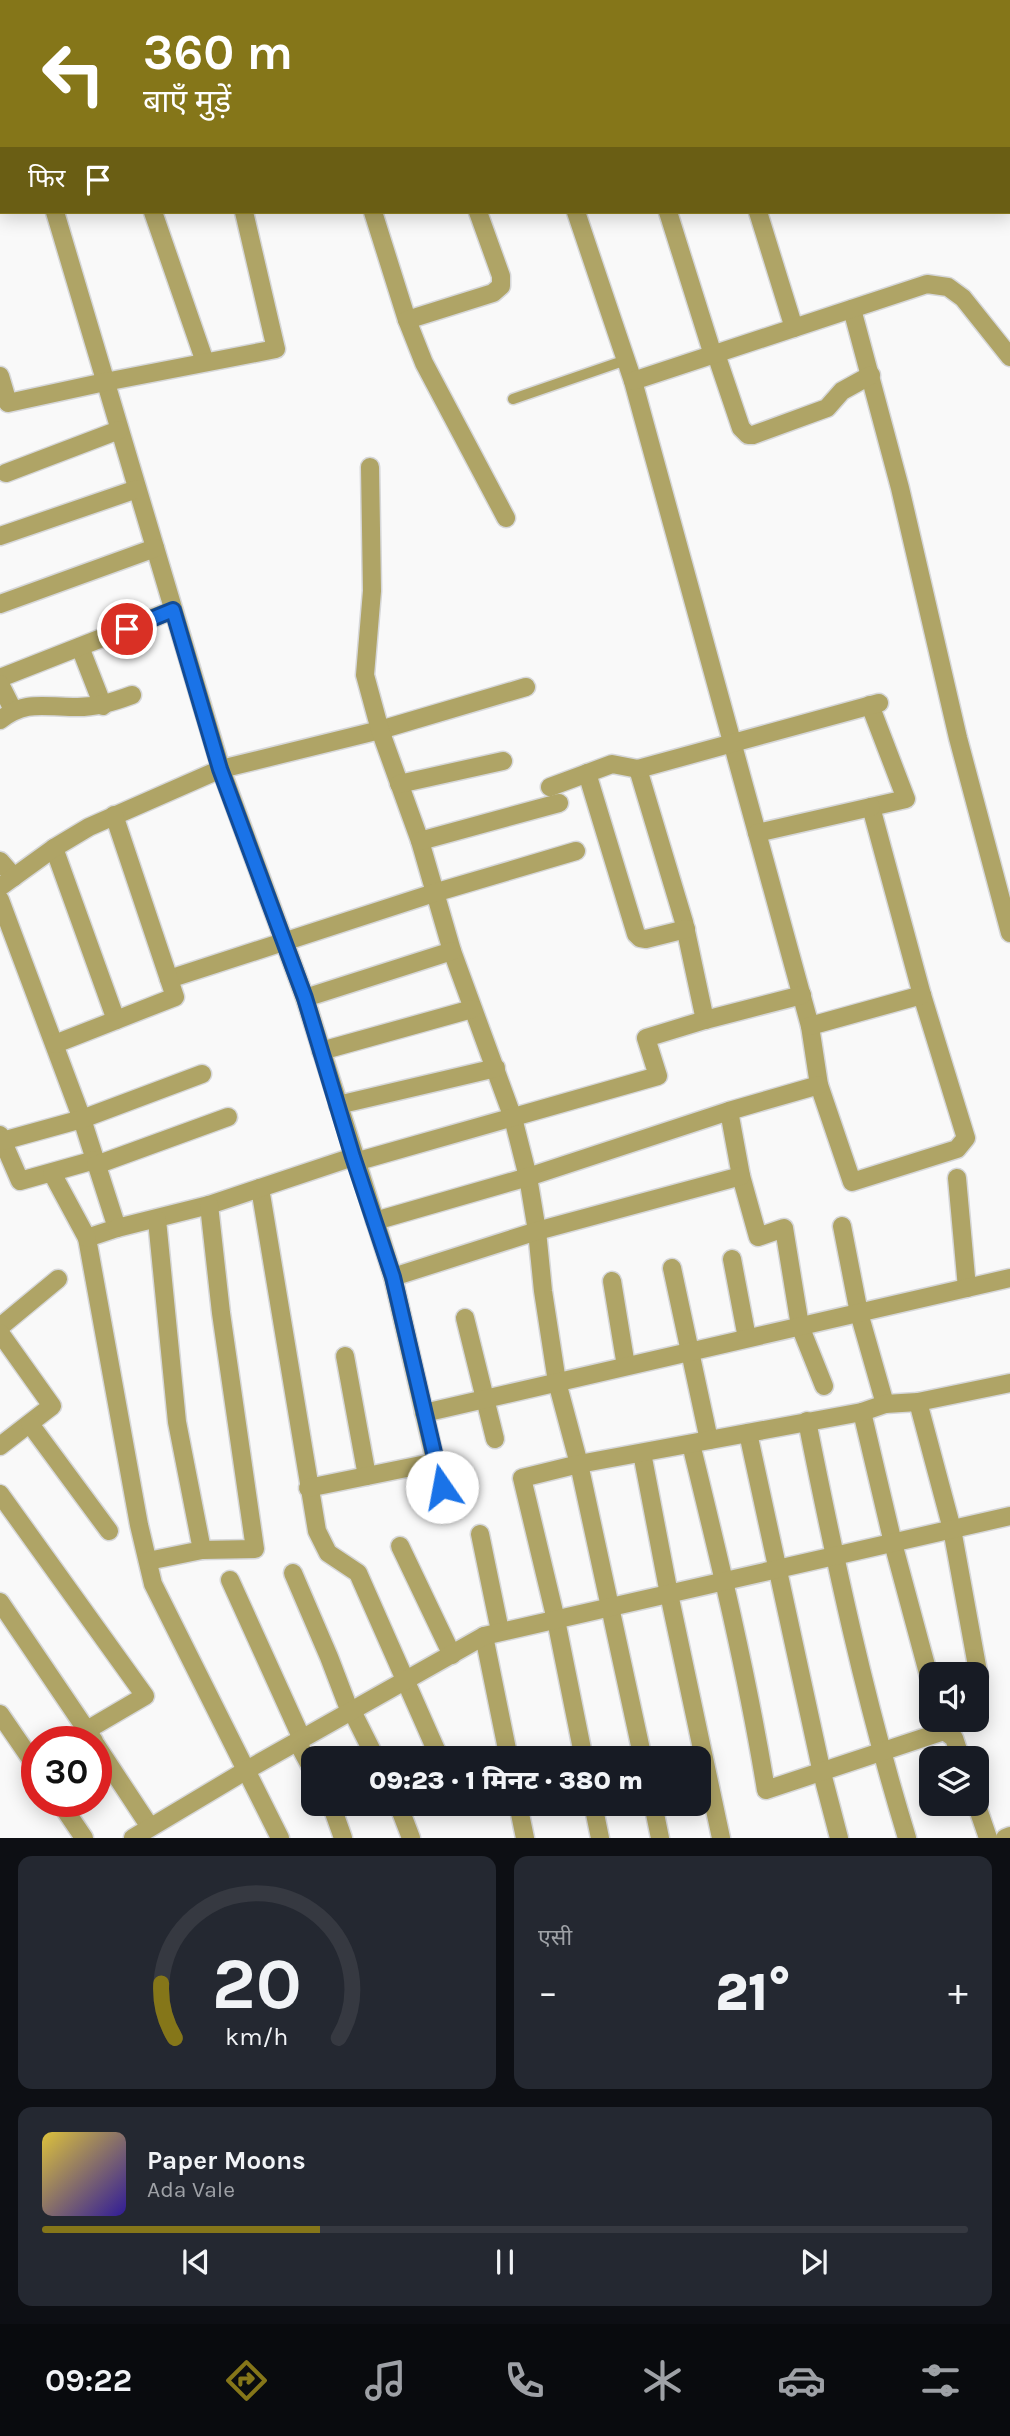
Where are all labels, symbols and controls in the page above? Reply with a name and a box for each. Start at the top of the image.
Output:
text: 360 m [143,24,293,81]
icon: left [28,28,119,119]
text: बाएँ मुड़ें [143,83,231,120]
icon: arrive [79,161,117,199]
text: फिर [28,163,65,194]
pin [97,599,157,659]
icon: arrive [108,610,146,648]
position arrow [405,1450,479,1524]
map controls [919,1662,989,1816]
button: sound [919,1662,989,1732]
speed limit sign: 30 [21,1726,112,1817]
button: layers [919,1746,989,1816]
text: 09:23 · 1 मिनट · 380 m [369,1765,643,1796]
text: एसी [538,1924,572,1951]
text: 20 [212,1942,302,2027]
text: 21° [715,1962,791,2023]
text: − [538,1970,558,2015]
text: + [948,1970,968,2015]
text: km/h [225,2022,289,2051]
text: Paper Moons [147,2145,306,2176]
text: Ada Vale [147,2176,235,2203]
icon: previous [177,2243,215,2281]
icon: pause [486,2243,524,2281]
icon: next [795,2243,833,2281]
icon: directions [222,2356,271,2405]
icon: music [361,2356,410,2405]
icon: phone [500,2356,549,2405]
icon: climate [638,2356,687,2405]
icon: car [777,2356,826,2405]
icon: filters [916,2356,965,2405]
text: 09:22 [45,2362,132,2399]

